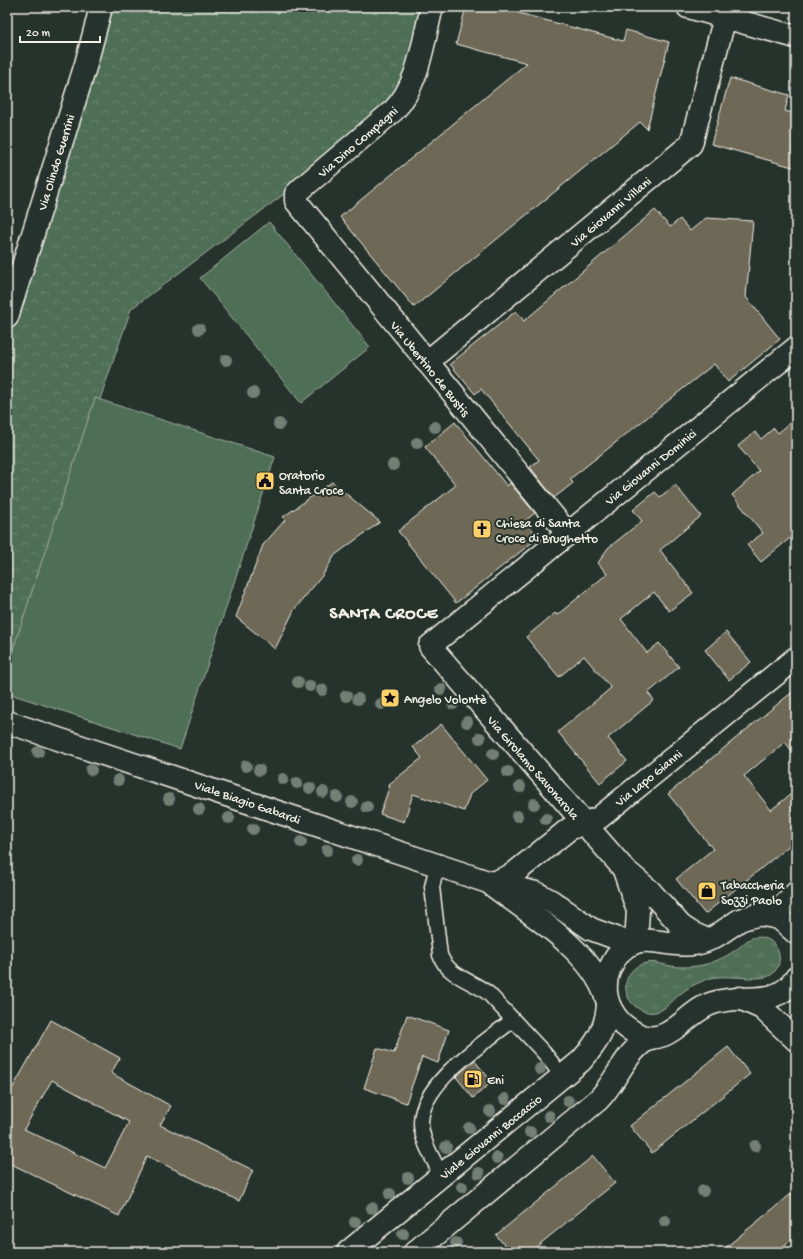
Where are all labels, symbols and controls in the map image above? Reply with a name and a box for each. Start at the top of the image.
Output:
scale bar [20,18,100,44]
text: 20 m [26,27,51,41]
street label: Via Dino Compagni [315,104,402,182]
street label: Via Olindo Guerrini [35,113,79,213]
street label: Via Giovanni Villani [567,174,655,252]
street label: Via Ubertino de Bustis [385,318,473,421]
street label: Via Giovanni Dominici [602,427,700,510]
place label: Oratorio Santa Croce [279,469,344,499]
public building icon: Oratorio Santa Croce [254,470,276,492]
place label: Chiesa di Santa Croce di Brughetto [496,517,598,547]
church icon: Chiesa di Santa Croce di Brughetto [471,518,493,540]
district label: SANTA CROCE [330,605,439,625]
place icon: Angelo Volontè [379,687,401,709]
place label: Angelo Volontè [404,693,487,708]
street label: Via Girolamo Savonarola [482,713,582,824]
street label: Via Lapo Gianni [612,747,686,811]
street label: Viale Biagio Gabardi [191,778,302,829]
place label: Tabaccheria Sozzi Paolo [720,879,785,909]
shop icon: Tabaccheria Sozzi Paolo [696,880,718,902]
fuel station icon: Eni [462,1068,484,1090]
place label: Eni [487,1074,504,1089]
street label: Viale Giovanni Boccaccio [437,1092,546,1184]

